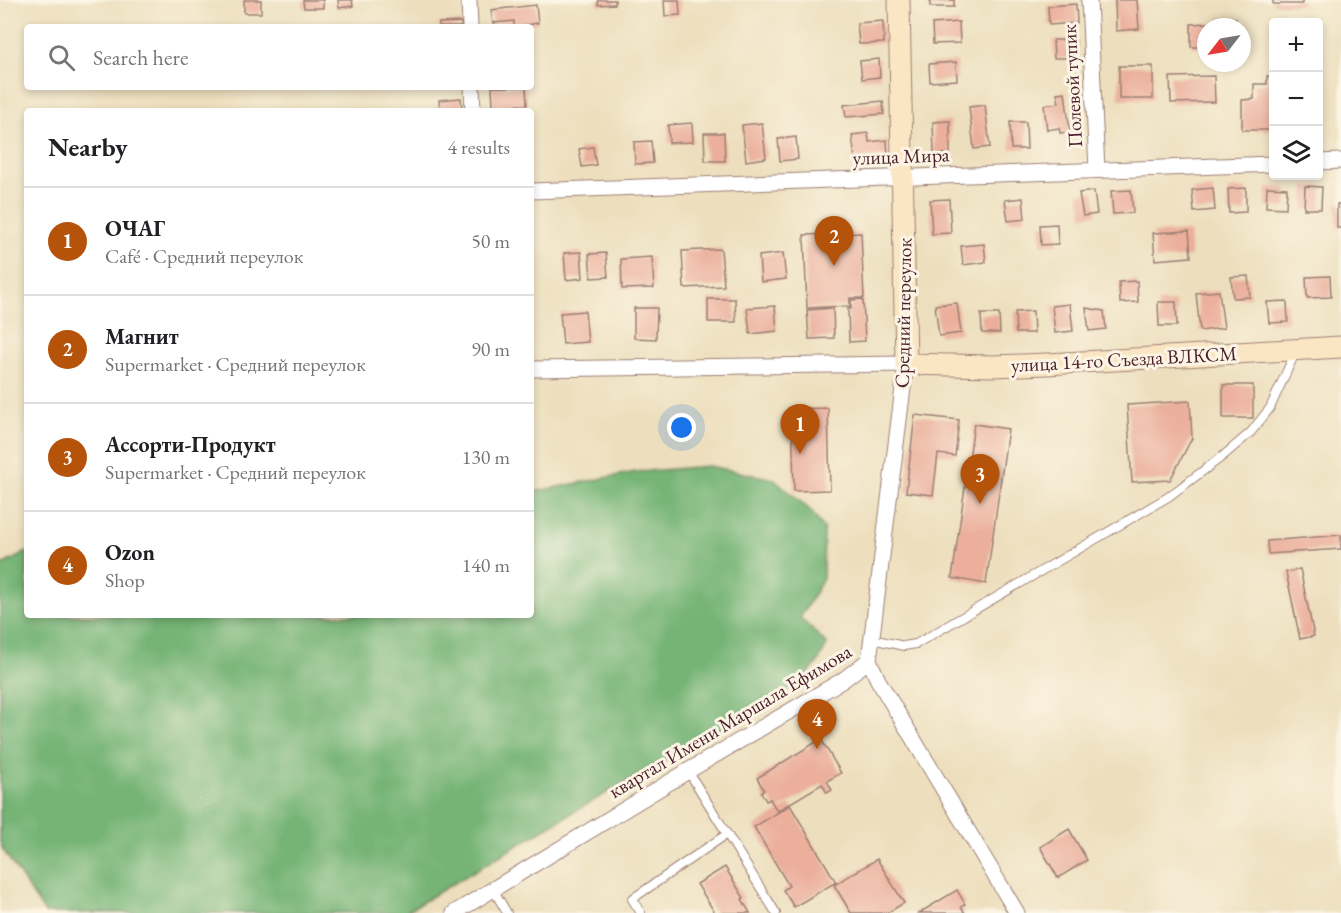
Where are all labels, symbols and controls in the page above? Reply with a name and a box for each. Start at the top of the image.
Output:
north arrow [1197,18,1251,72]
map controls [1269,18,1323,180]
button: + [1269,18,1323,72]
street label: Полевой тупик [1056,23,1088,148]
search box [24,24,534,90]
icon: search [45,41,78,74]
text: Search here [93,43,188,72]
button: − [1269,72,1323,126]
button: layers [1269,126,1323,180]
text: Nearby [48,130,128,164]
text: 4 results [447,134,510,160]
street label: улица Мира [852,141,950,171]
text: ОЧАГ [105,214,165,243]
pin: 2 [814,216,854,266]
text: 1 [62,228,73,254]
text: 50 m [471,228,510,254]
street label: Средний переулок [889,237,917,388]
text: Café · Средний переулок [105,243,303,269]
text: Магнит [105,322,179,351]
text: 2 [62,336,73,362]
text: 90 m [471,336,510,362]
street label: улица 14-го Съезда ВЛКСМ [1010,340,1238,378]
text: Supermarket · Средний переулок [105,351,366,377]
pin: 1 [780,404,820,454]
your location [667,413,696,442]
text: Ассорти-Продукт [105,430,276,459]
text: 3 [62,444,73,470]
text: 130 m [462,444,510,470]
pin: 3 [960,454,1000,504]
text: Supermarket · Средний переулок [105,459,366,485]
text: Ozon [105,538,155,567]
text: 4 [62,552,73,578]
text: 140 m [462,552,510,578]
text: Shop [105,567,145,593]
street label: квартал Имени Маршала Ефимова [604,638,856,804]
pin: 4 [798,700,836,749]

